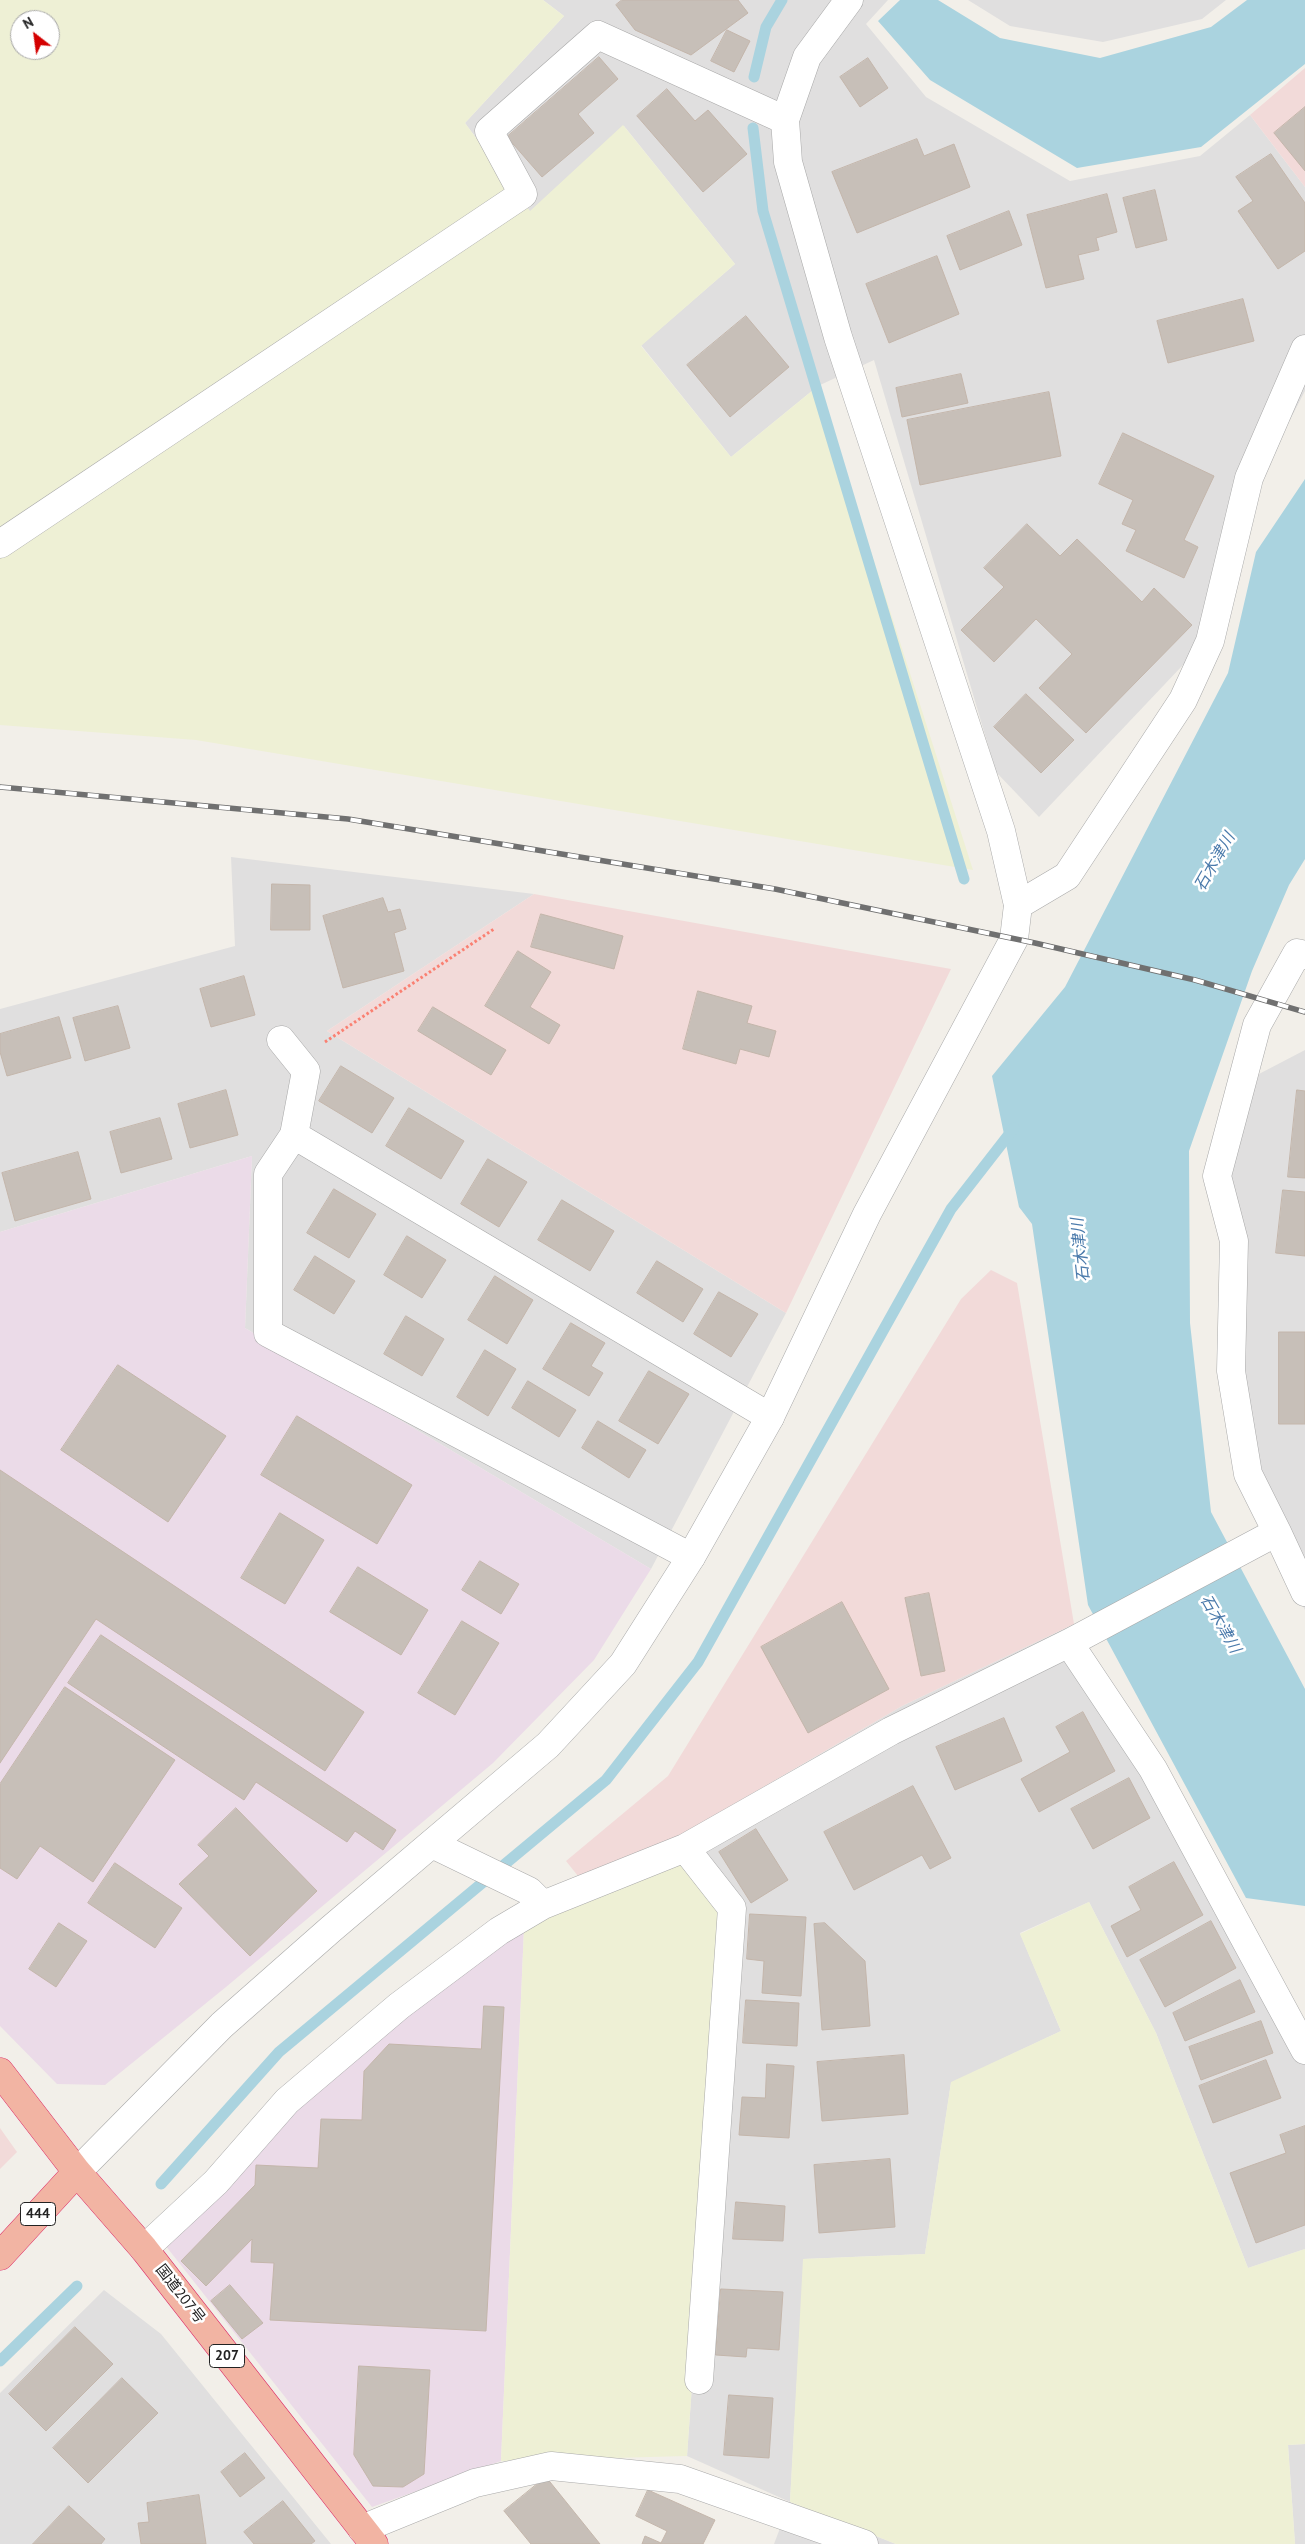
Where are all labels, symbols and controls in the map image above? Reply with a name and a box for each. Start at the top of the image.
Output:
north arrow [10,10,60,60]
text: N [20,13,36,33]
water label: 石木津川 [1191,829,1239,895]
water label: 石木津川 [1068,1217,1094,1283]
water label: 石木津川 [1196,1591,1244,1657]
road number: 444 [20,2202,56,2226]
street label: 国道207号 [152,2261,208,2327]
road number: 207 [210,2344,244,2368]

